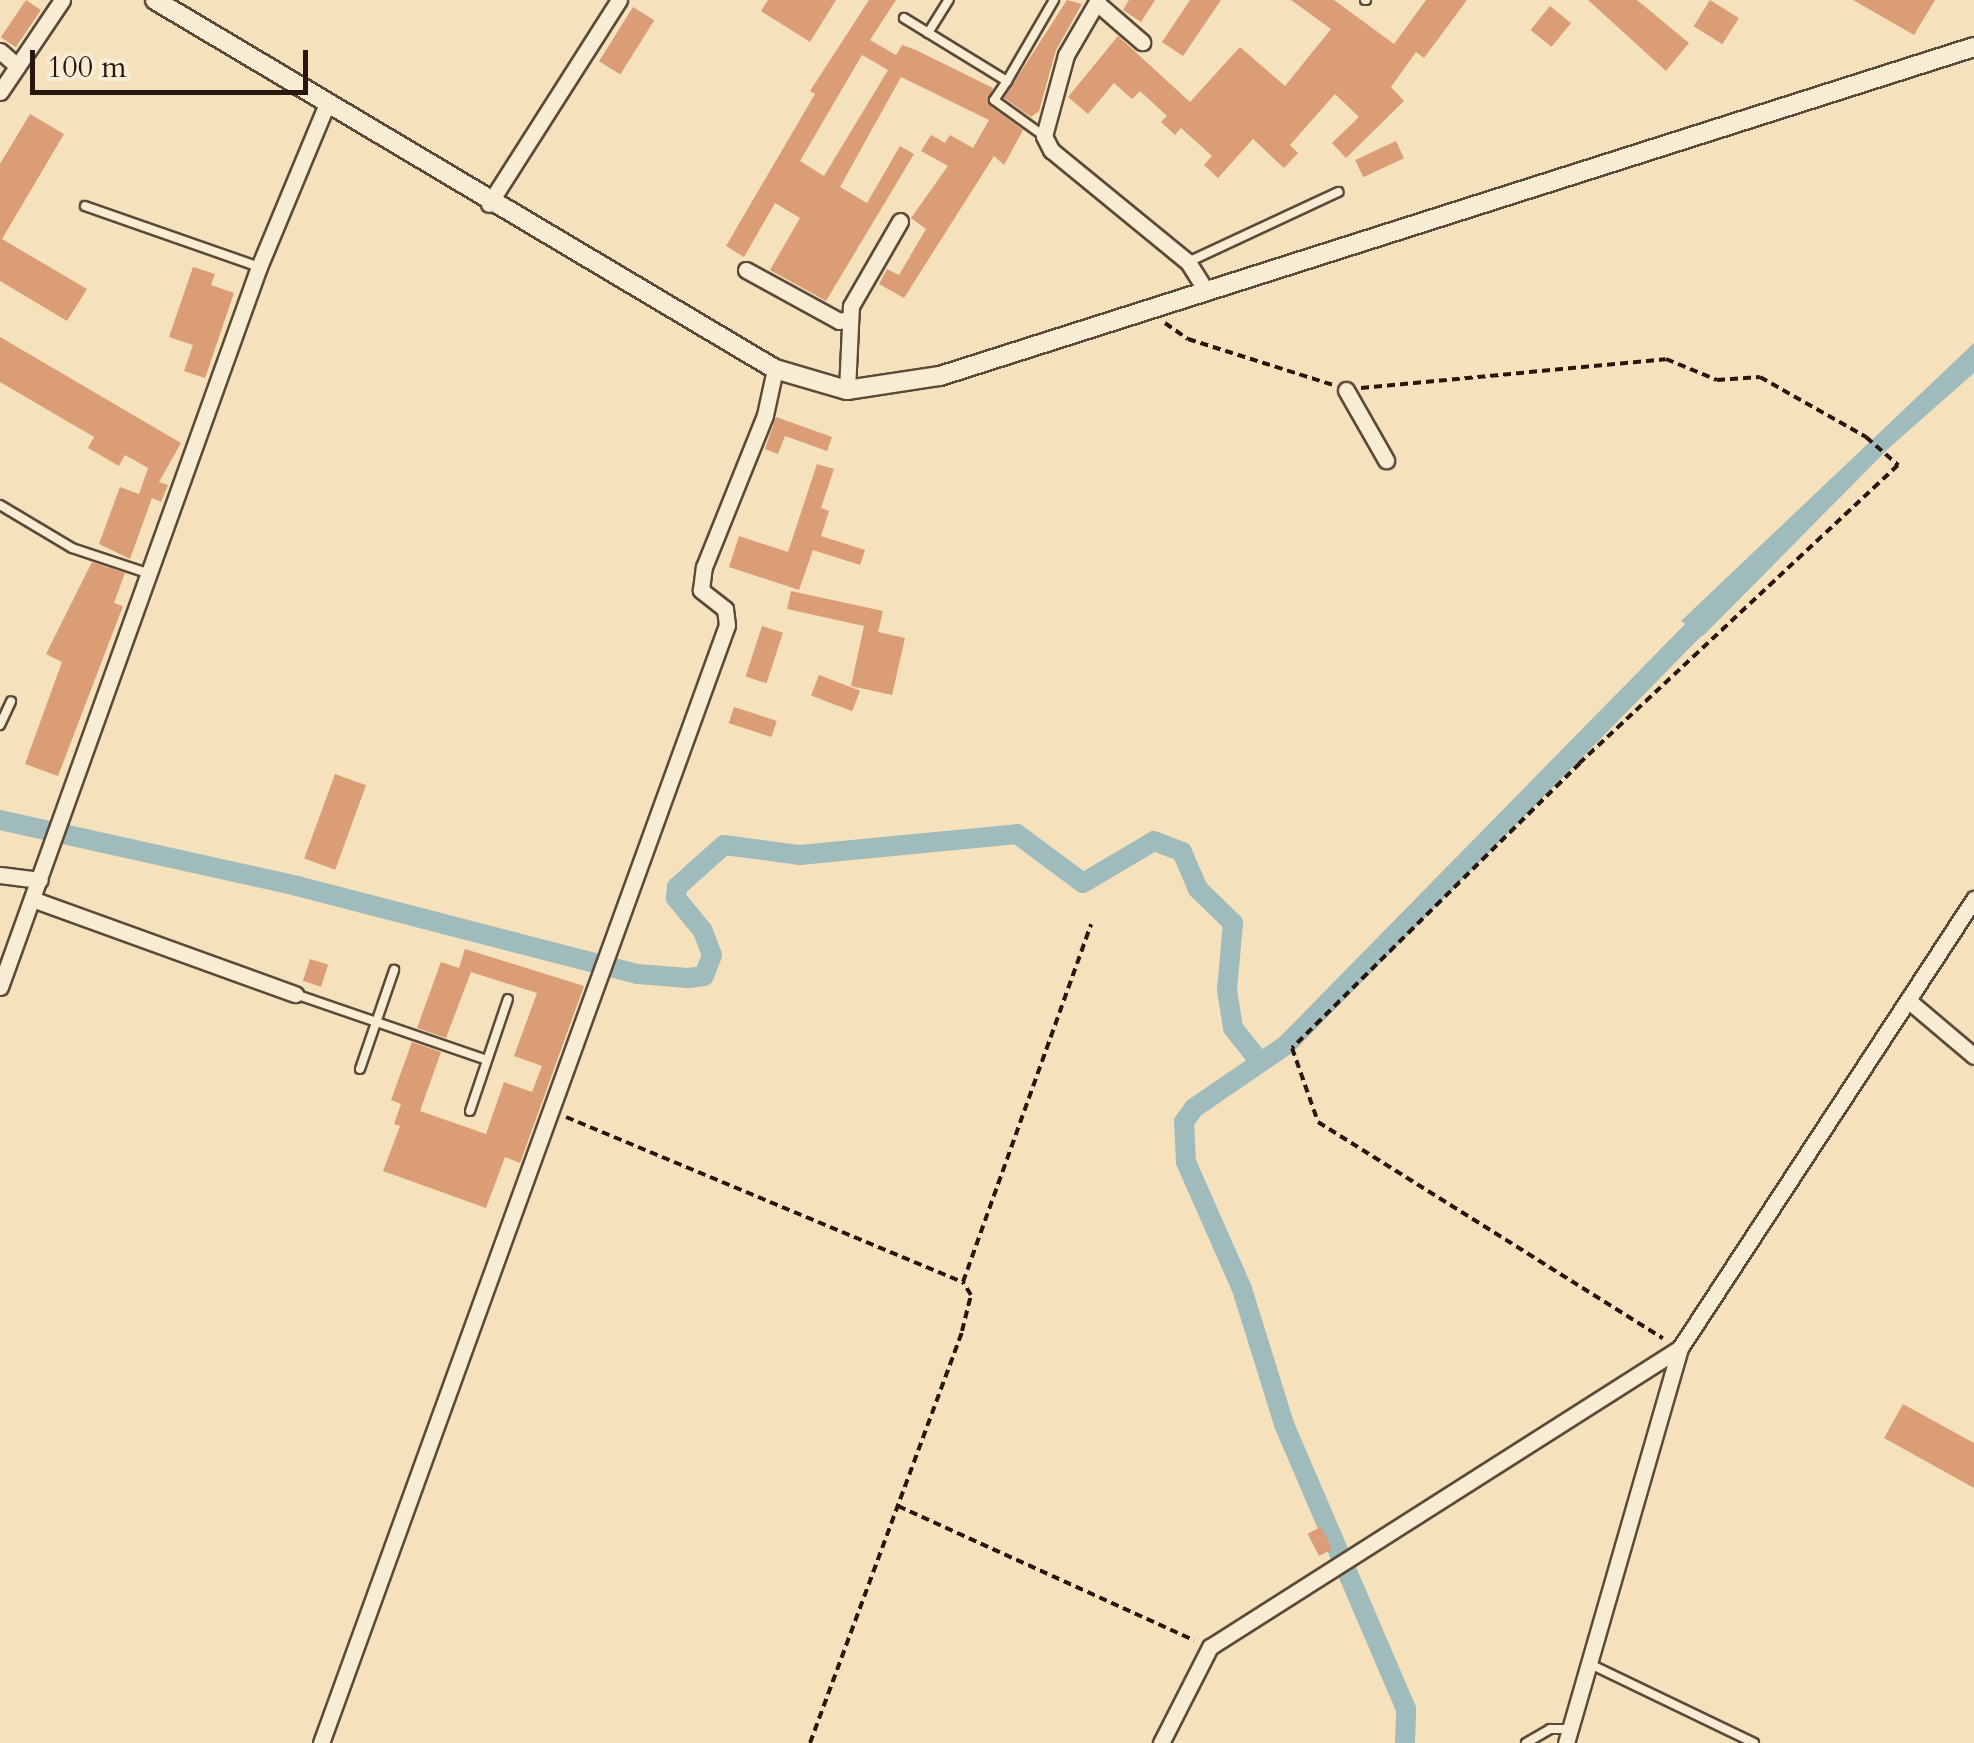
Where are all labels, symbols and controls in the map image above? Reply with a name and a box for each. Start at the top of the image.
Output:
scale bar [35,30,312,92]
text: 100 m [47,47,127,88]

